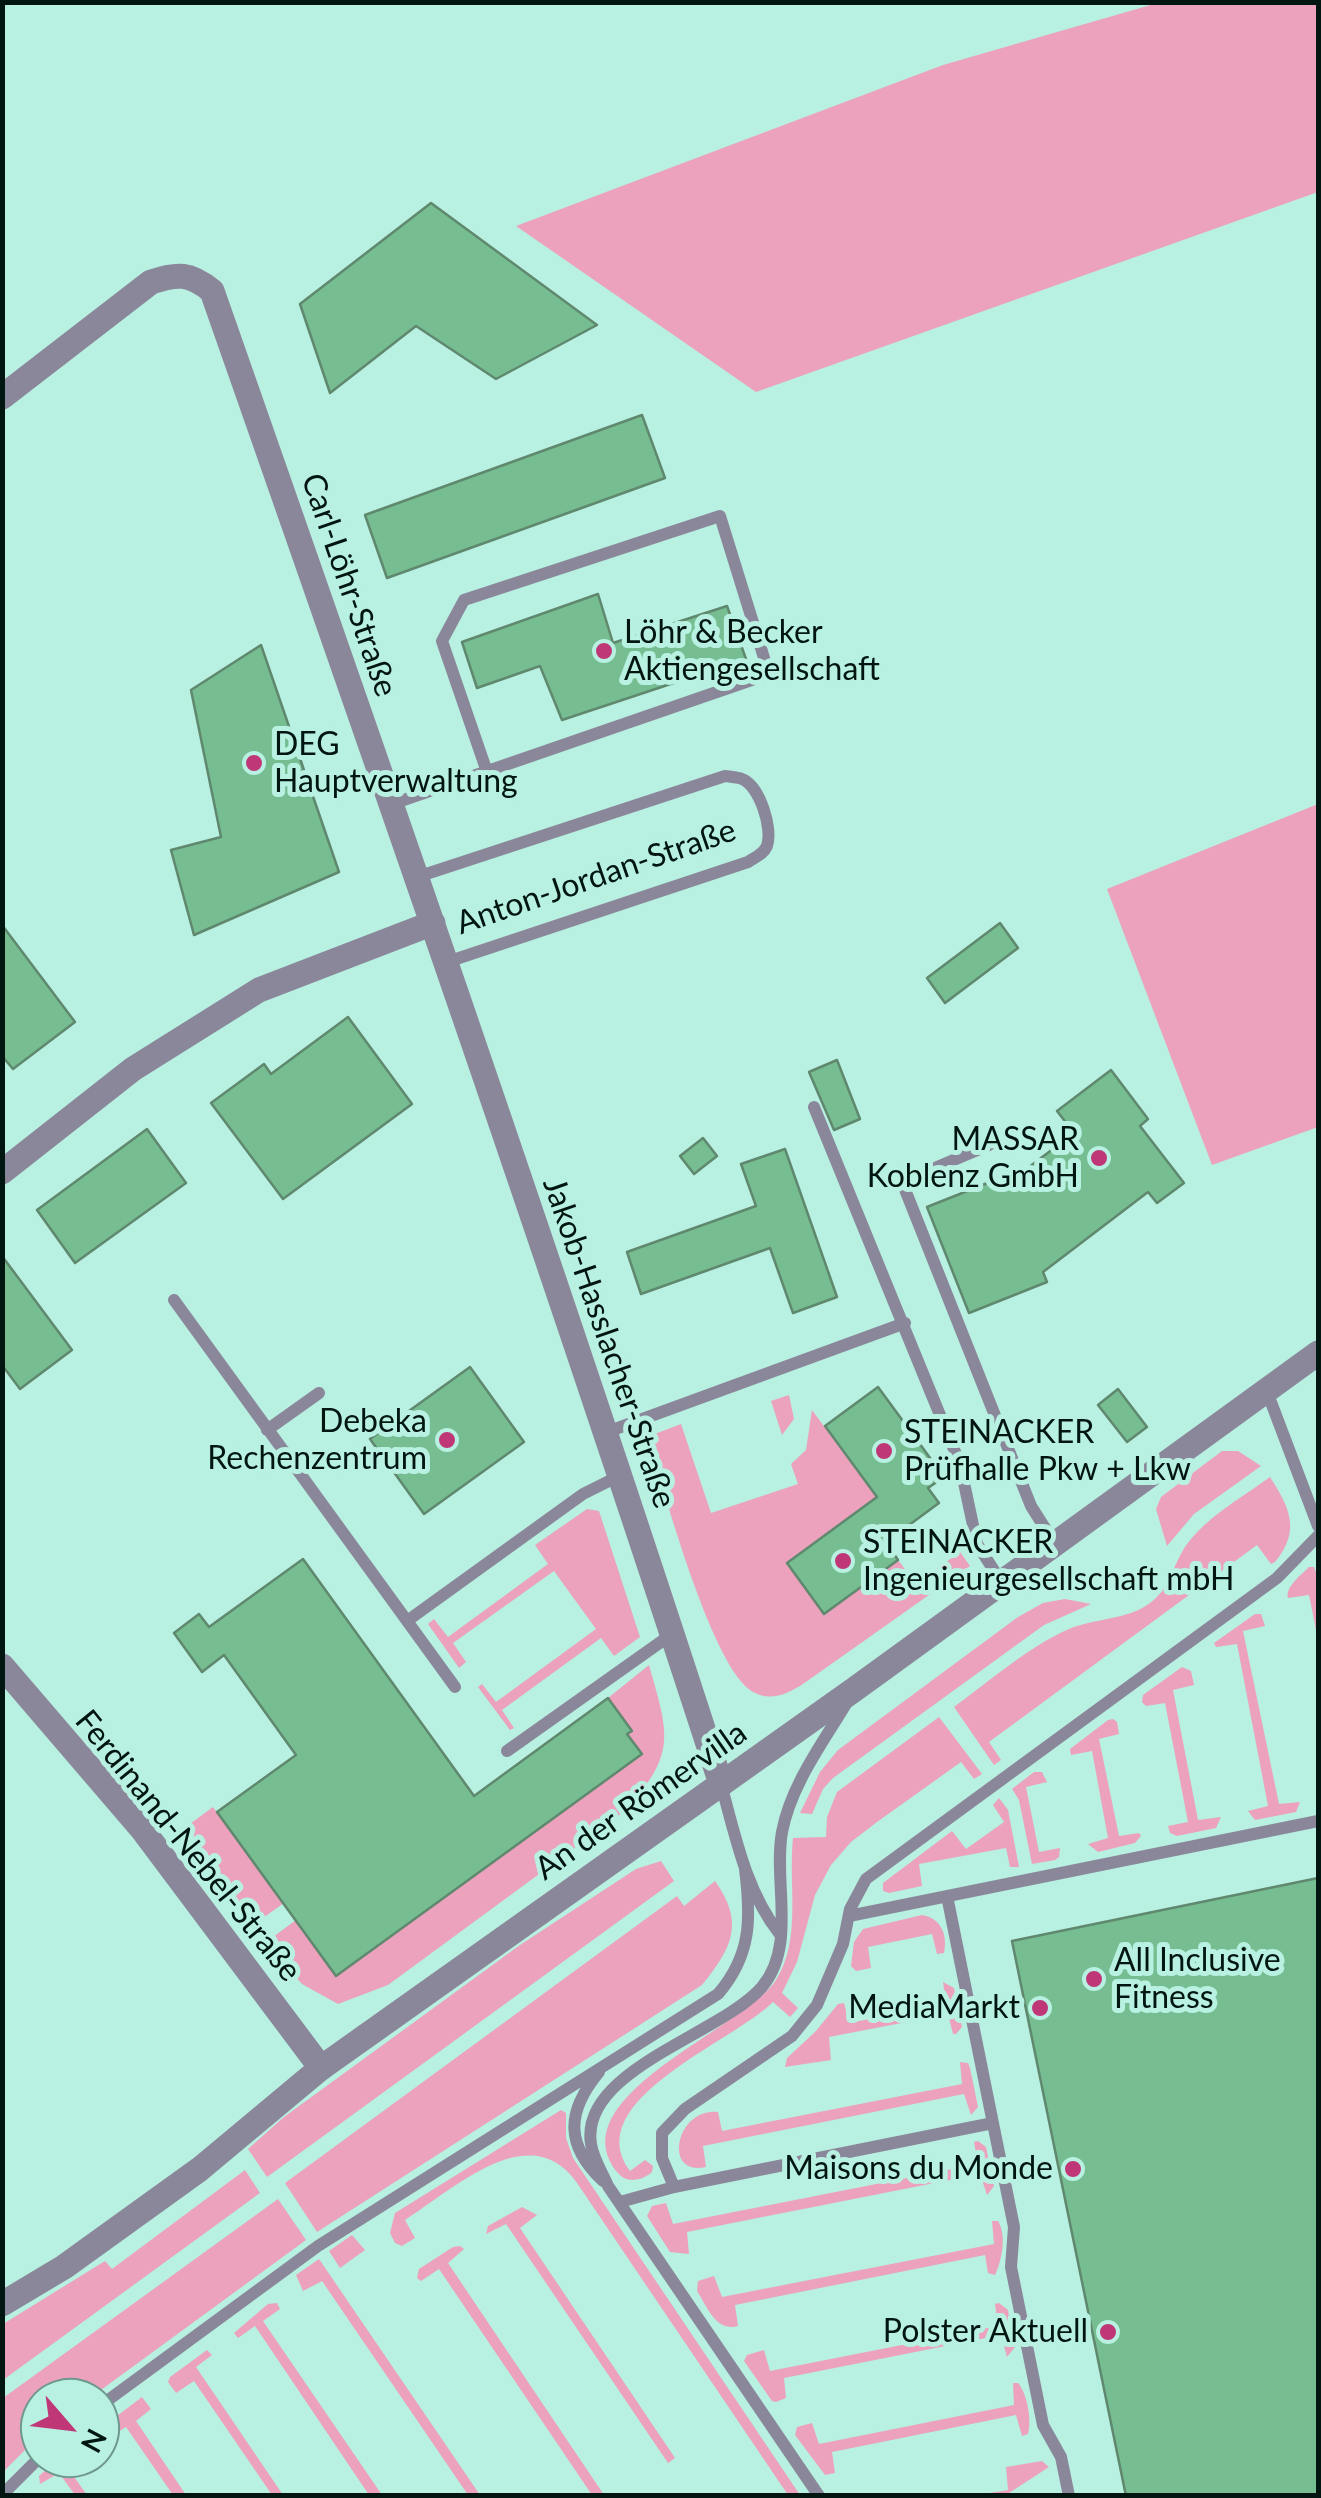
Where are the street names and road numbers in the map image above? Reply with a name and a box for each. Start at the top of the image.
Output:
street label: Carl-Löhr-Straße [293,468,405,702]
street label: Anton-Jordan-Straße [451,811,741,943]
street label: Jakob-Hasslacher-Straße [534,1173,684,1513]
street label: Ferdinand-Nebel-Straße [67,1703,309,1989]
street label: An der Römervilla [528,1714,754,1888]

